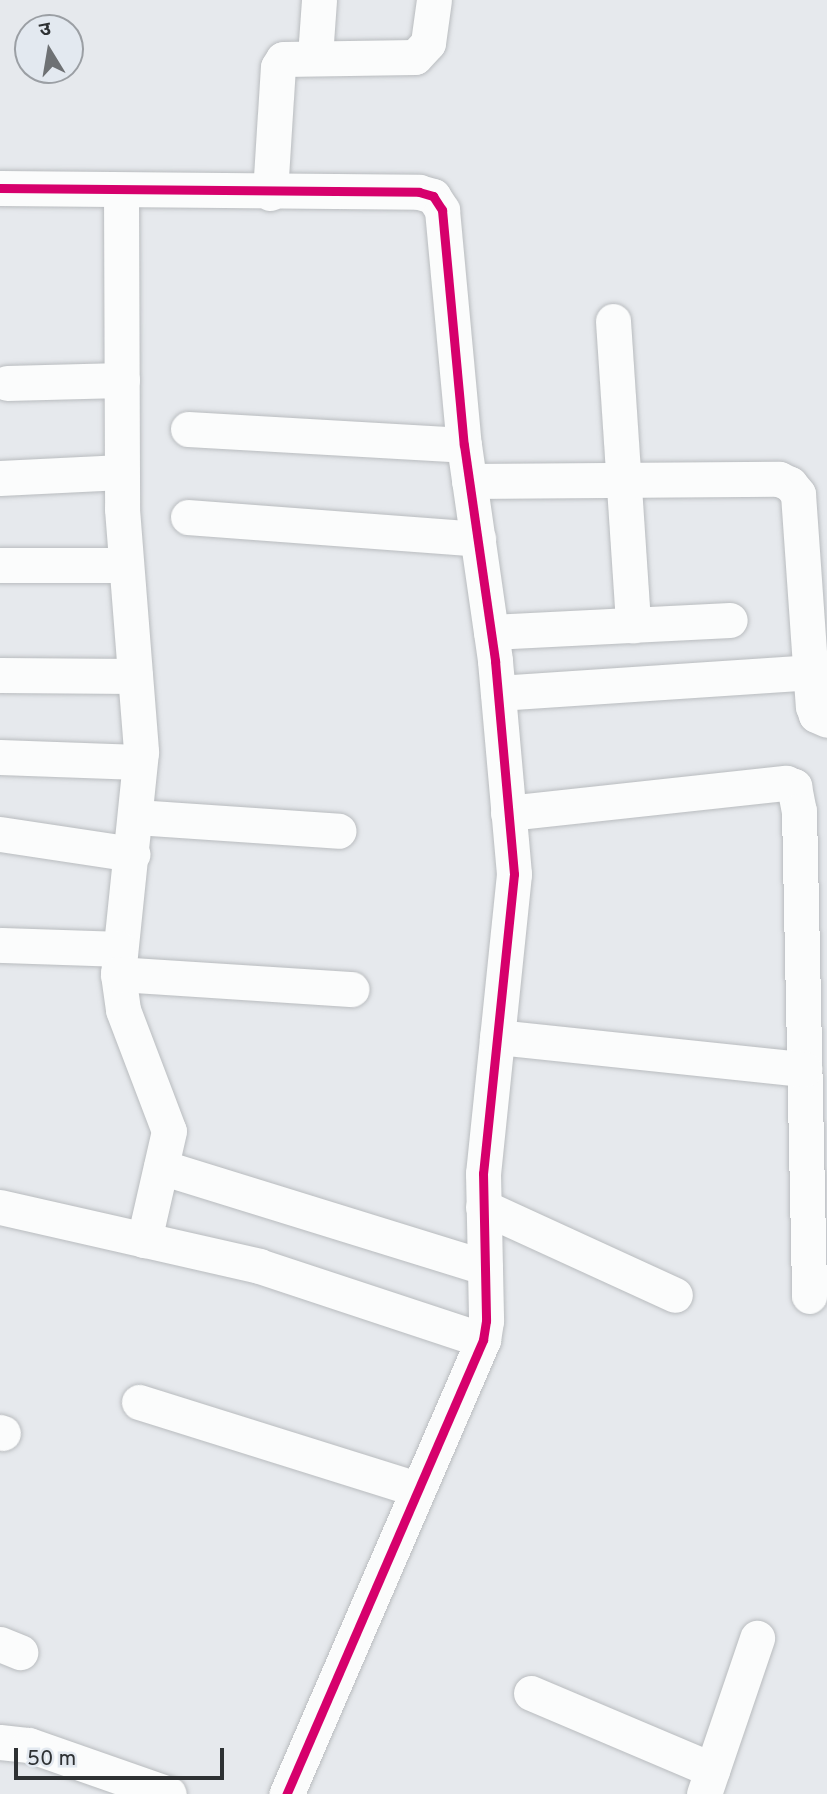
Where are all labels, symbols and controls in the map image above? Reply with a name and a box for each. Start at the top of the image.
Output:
north arrow [14,14,84,84]
text: उ [38,18,53,43]
scale bar [18,1734,228,1778]
text: 50 m [27,1746,76,1773]

